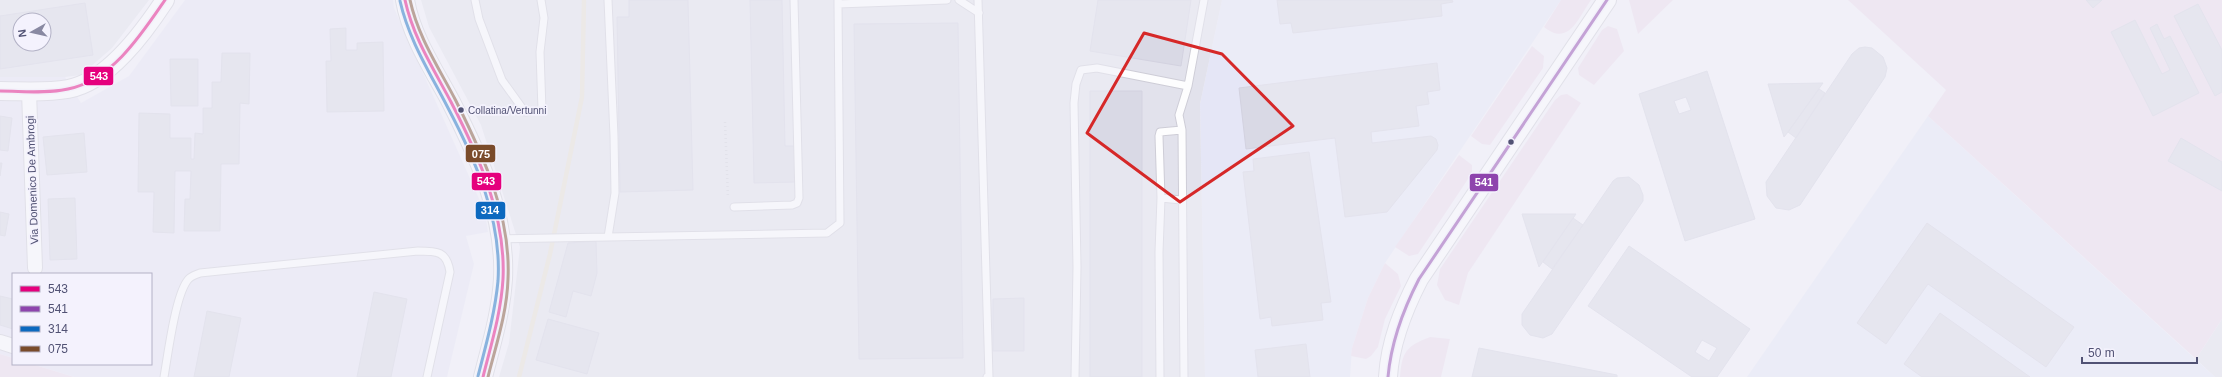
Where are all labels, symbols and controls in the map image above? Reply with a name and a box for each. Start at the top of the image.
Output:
north arrow [12,12,52,52]
text: N [16,29,29,38]
line badge: 543 [83,66,114,86]
text: 543 [90,70,108,82]
marker: Collatina/Vertunni [456,105,466,115]
place label: Collatina/Vertunni [468,105,546,116]
street label: Via Domenico De Ambrogi [24,115,40,245]
unlabelled marker [1506,137,1516,147]
line badge: 075 [465,144,496,163]
text: 075 [472,148,490,160]
line badge: 543 [471,172,502,191]
line badge: 541 [1469,173,1499,192]
text: 543 [477,175,495,187]
text: 541 [1475,176,1493,188]
line badge: 314 [475,201,506,220]
text: 314 [481,204,500,216]
legend [12,273,152,365]
text: 543 [48,282,68,296]
text: 541 [48,302,68,316]
text: 314 [48,322,68,336]
scale bar [2082,339,2197,365]
text: 075 [48,342,68,356]
text: 50 m [2088,346,2115,360]

